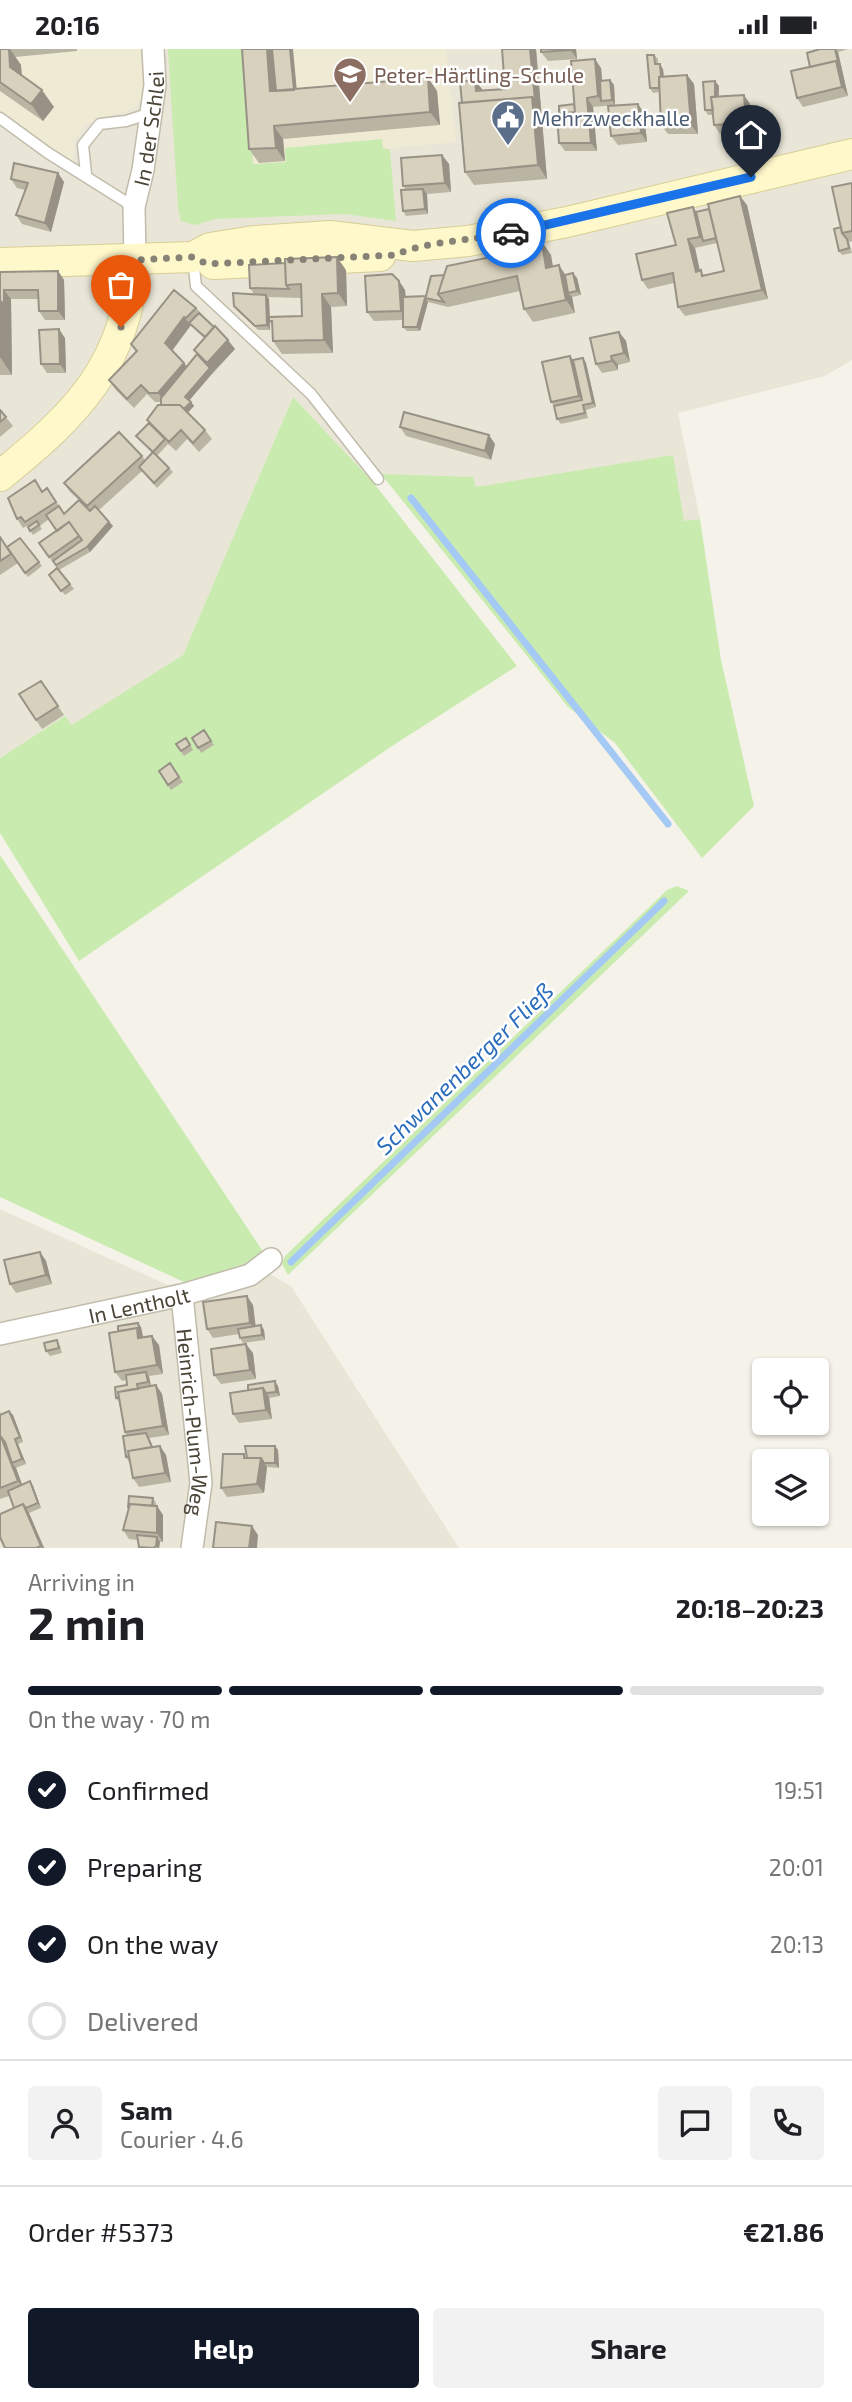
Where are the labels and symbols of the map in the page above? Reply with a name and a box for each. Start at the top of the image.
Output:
school or university icon: Peter-Härtling-Schule [331,55,369,104]
place label: Peter-Härtling-Schule [374,62,584,87]
street label: In der Schlei [127,71,168,188]
public building icon: Mehrzweckhalle [489,98,527,147]
place label: Mehrzweckhalle [532,105,690,130]
pin [721,105,781,177]
courier [476,198,546,268]
pin [91,255,151,327]
water label: Schwanenberger Fließ [370,976,558,1160]
street label: In Lentholt [86,1281,193,1327]
street label: Heinrich-Plum-Weg [173,1327,215,1518]

